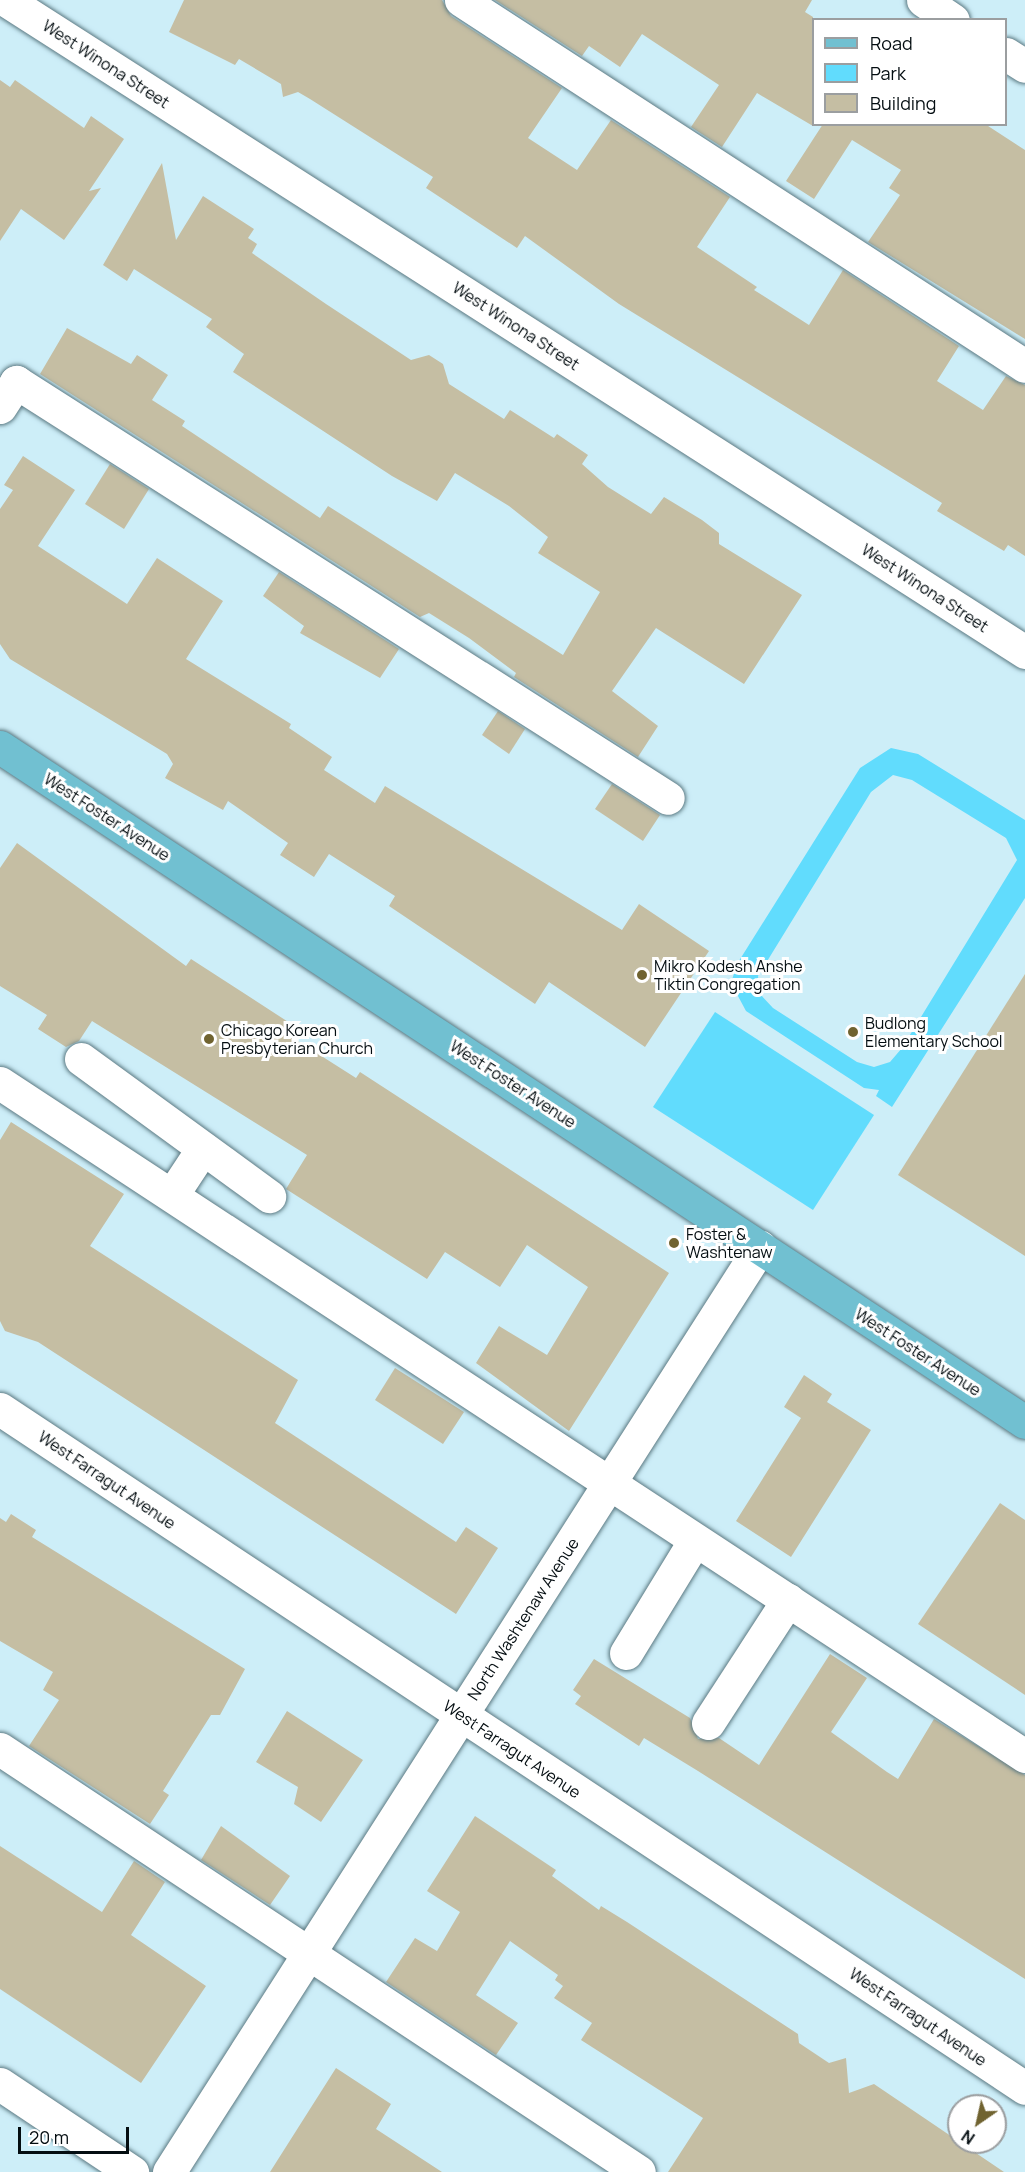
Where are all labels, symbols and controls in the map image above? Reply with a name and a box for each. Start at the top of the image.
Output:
street label: West Winona Street [39,16,173,112]
legend [812,18,1007,126]
text: Road [870,31,913,55]
text: Park [870,61,906,85]
text: Building [870,91,936,115]
street label: West Winona Street [449,278,583,374]
street label: West Winona Street [858,540,992,636]
street label: West Foster Avenue [40,769,174,865]
place label: Mikro Kodesh Anshe Tiktin Congregation [654,956,803,994]
marker: Mikro Kodesh Anshe Tiktin Congregation [635,968,649,982]
place label: Budlong Elementary School [865,1013,1003,1051]
place label: Chicago Korean Presbyterian Church [221,1020,373,1058]
marker: Budlong Elementary School [846,1025,860,1039]
marker: Chicago Korean Presbyterian Church [202,1032,216,1046]
street label: West Foster Avenue [446,1036,580,1132]
place label: Foster & Washtenaw [686,1224,773,1262]
marker: Foster & Washtenaw [667,1236,681,1250]
street label: West Foster Avenue [851,1304,985,1400]
street label: West Farragut Avenue [35,1427,179,1533]
street label: North Washtenaw Avenue [463,1534,583,1704]
street label: West Farragut Avenue [440,1696,584,1802]
street label: West Farragut Avenue [846,1964,990,2070]
north arrow [947,2094,1007,2154]
scale bar [21,2115,132,2153]
text: 20 m [29,2125,69,2149]
text: N [957,2125,979,2150]

